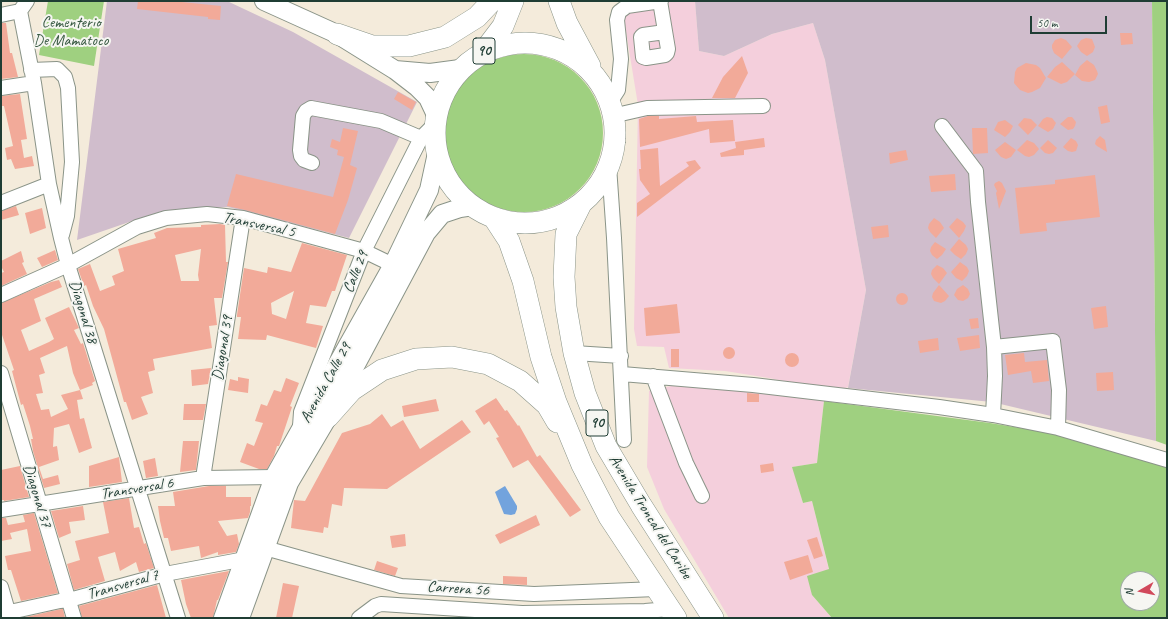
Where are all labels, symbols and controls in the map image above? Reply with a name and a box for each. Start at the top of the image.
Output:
scale bar [1032,8,1109,34]
park label: Cementerio De Mamatoco [34,13,108,51]
text: 50 m [1037,15,1057,31]
road number: 90 [473,38,495,64]
street label: Transversal 5 [221,208,297,242]
street label: Calle 29 [339,248,373,296]
street label: Diagonal 38 [64,278,102,346]
street label: Diagonal 39 [208,314,238,382]
street label: Avenida Calle 29 [296,340,356,426]
road number: 90 [586,410,608,436]
street label: Avenida Troncal del Caribe [604,451,696,583]
street label: Diagonal 37 [18,462,56,530]
street label: Transversal 6 [99,474,175,504]
street label: Transversal 7 [85,566,161,604]
north arrow [1120,571,1160,611]
street label: Carrera 56 [426,577,490,601]
text: N [1122,588,1137,597]

